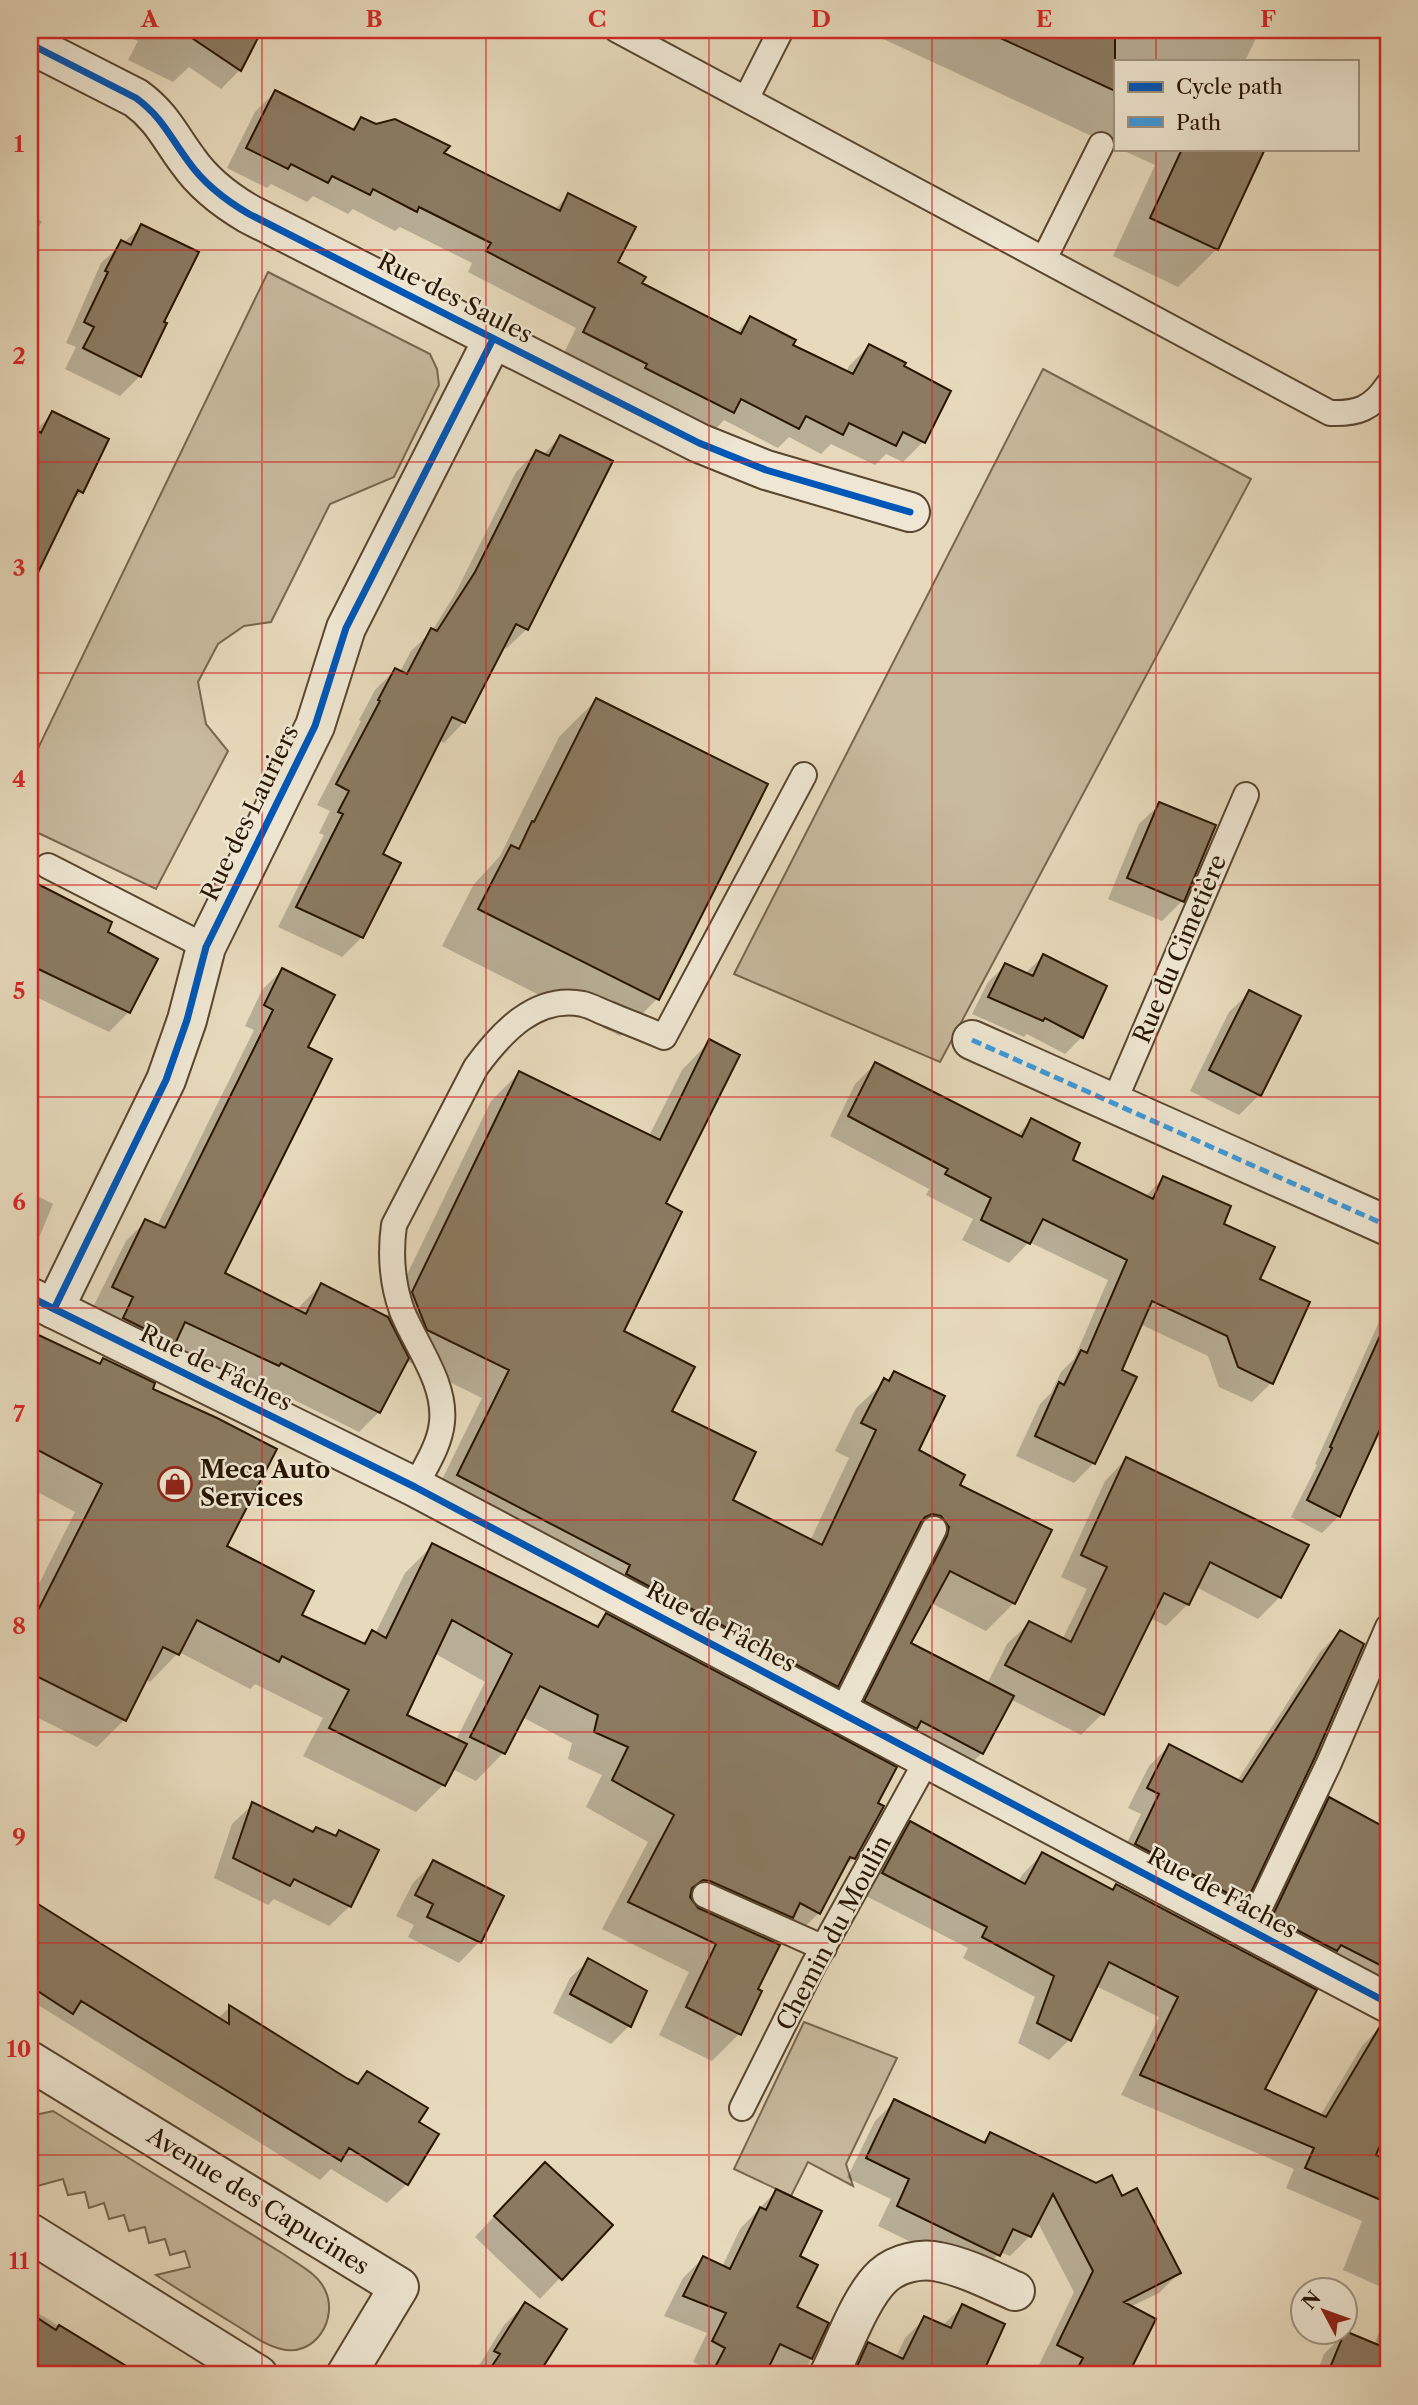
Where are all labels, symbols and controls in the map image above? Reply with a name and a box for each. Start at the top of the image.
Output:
text: A [140,5,160,33]
text: B [365,5,383,33]
text: C [588,5,606,33]
text: D [811,5,831,33]
text: E [1036,5,1052,33]
text: F [1260,5,1276,33]
legend [1114,60,1358,150]
text: Cycle path [1176,74,1283,99]
text: Path [1176,110,1221,135]
text: 1 [14,130,25,158]
street label: Rue des Saules [373,246,537,349]
text: 2 [12,342,26,370]
text: 3 [13,554,26,582]
street label: Rue des Lauriers [195,720,305,905]
text: 4 [12,765,26,793]
street label: Rue du Cimetière [1127,850,1232,1047]
text: 5 [13,977,25,1005]
text: 6 [12,1188,26,1216]
street label: Rue de Fâches [135,1318,297,1417]
text: 7 [13,1400,25,1428]
place label: Meca Auto Services [200,1455,330,1512]
shop icon: Meca Auto Services [156,1465,194,1503]
street label: Rue de Fâches [641,1575,801,1678]
text: 8 [12,1612,26,1640]
text: 9 [12,1823,26,1851]
street label: Chemin du Moulin [770,1830,897,2035]
street label: Rue de Fâches [1142,1841,1302,1944]
text: 10 [7,2035,31,2063]
street label: Avenue des Capucines [141,2120,375,2281]
text: 11 [9,2247,30,2275]
north arrow [1288,2276,1358,2346]
text: N [1297,2286,1326,2314]

